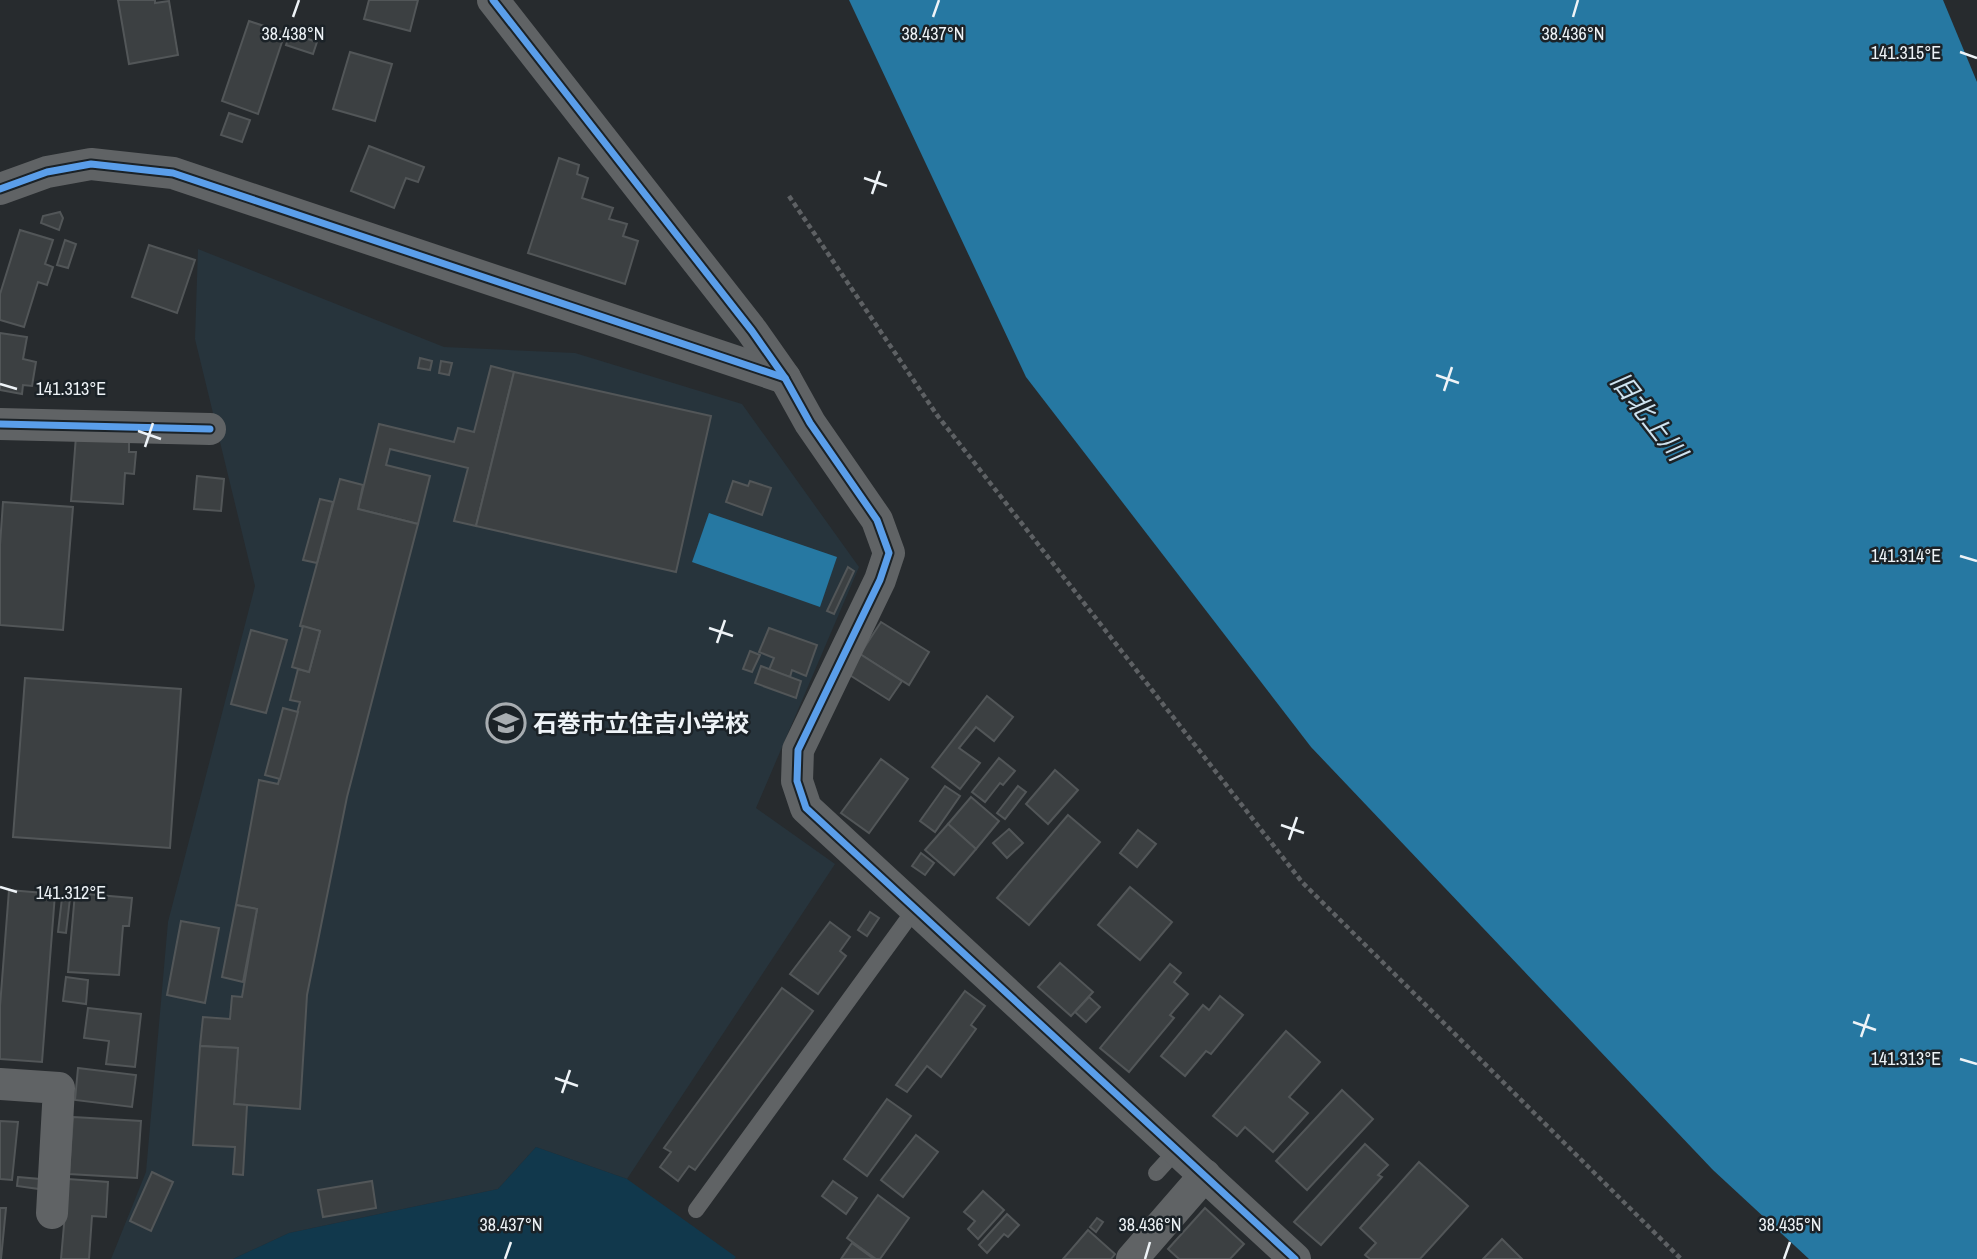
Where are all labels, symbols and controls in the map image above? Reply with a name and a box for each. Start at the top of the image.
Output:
text: 38.438°N [262,21,325,46]
text: 38.437°N [902,21,965,46]
text: 38.436°N [1542,21,1605,46]
text: 141.315°E [1871,40,1941,65]
water label: 旧北上川 [1603,364,1697,470]
text: 141.313°E [36,376,106,401]
text: 141.314°E [1871,543,1941,568]
school or university icon: 石巻市立住吉小学校 [485,702,527,744]
place label: 石巻市立住吉小学校 [533,707,749,739]
text: 141.312°E [36,880,106,905]
text: 141.313°E [1871,1046,1941,1071]
text: 38.437°N [480,1212,543,1237]
text: 38.436°N [1119,1212,1182,1237]
text: 38.435°N [1759,1212,1822,1237]

